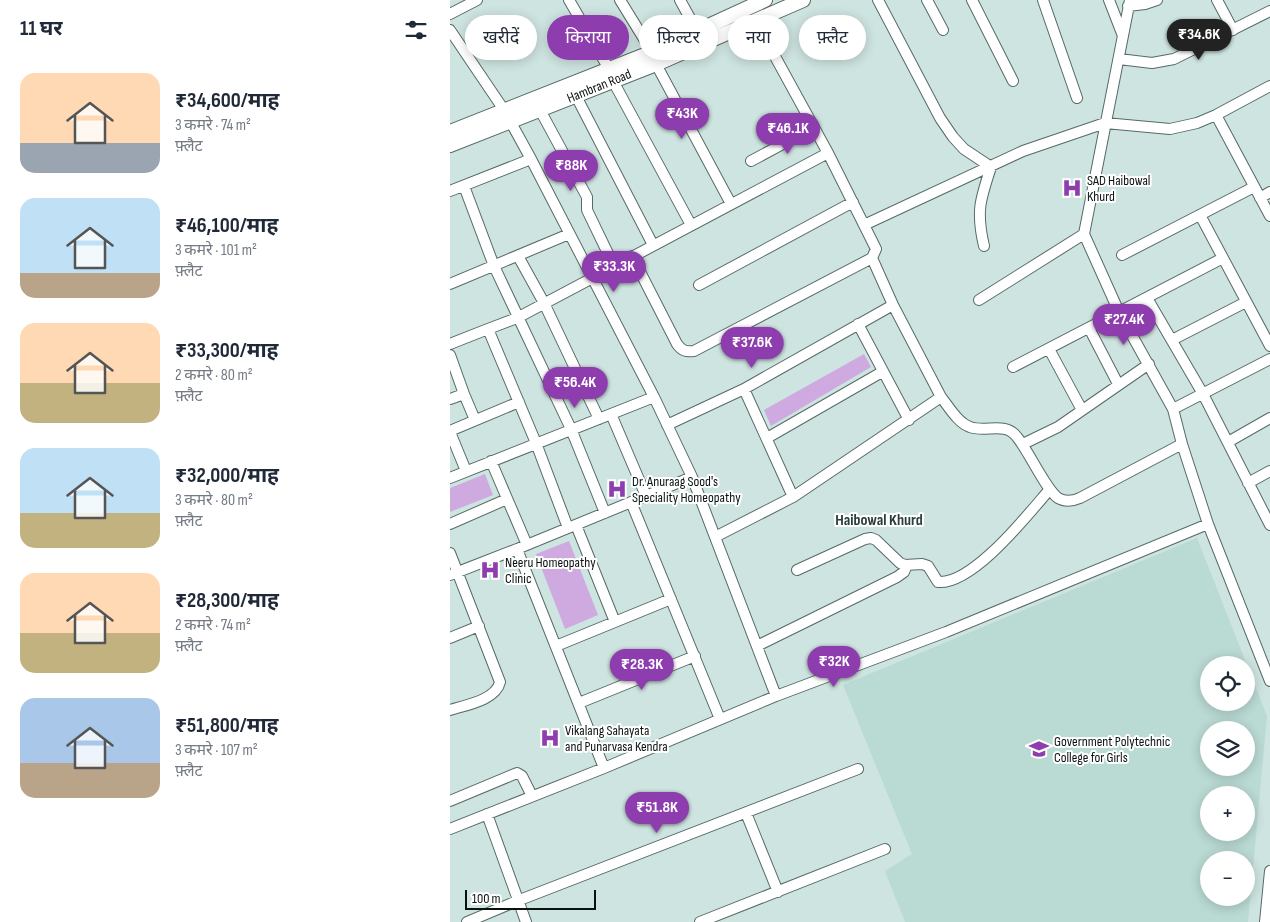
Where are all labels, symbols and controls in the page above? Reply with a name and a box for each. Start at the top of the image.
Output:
chip: खरीदें [465,15,537,60]
chip: किराया [547,15,629,60]
chip: फ़िल्टर [639,15,718,60]
chip: नया [728,15,789,60]
chip: फ़्लैट [799,15,866,60]
text: 11 घर [20,16,63,41]
icon: filters [402,16,430,44]
pin: ₹34.6K [1158,18,1240,61]
text: ₹34.6K [1178,25,1220,44]
street label: Hambran Road [564,65,634,107]
text: ₹34,600/माह [175,88,280,113]
icon: home [60,93,120,153]
pin: ₹43K [652,98,712,140]
text: ₹43K [666,104,698,123]
pin: ₹46.1K [747,112,829,155]
text: 3 कमरे · 74 m² [175,116,251,135]
text: ₹46.1K [767,119,809,138]
text: फ़्लैट [175,137,203,156]
pin: ₹88K [541,150,601,192]
text: ₹88K [555,156,587,175]
place label: SAD Haibowal Khurd [1087,172,1150,205]
hospital icon: SAD Haibowal Khurd [1061,177,1083,199]
text: ₹46,100/माह [175,213,278,238]
icon: home [60,218,120,278]
text: 3 कमरे · 101 m² [175,241,257,260]
pin: ₹33.3K [573,250,655,293]
text: ₹33.3K [593,257,635,276]
text: फ़्लैट [175,262,203,281]
pin: ₹27.4K [1083,304,1165,346]
text: ₹27.4K [1104,310,1144,329]
pin: ₹37.6K [711,326,793,369]
text: ₹37.6K [732,333,772,352]
text: ₹33,300/माह [175,338,278,363]
icon: home [60,343,120,403]
text: 2 कमरे · 80 m² [175,366,253,385]
pin: ₹56.4K [534,366,616,409]
text: ₹56.4K [554,373,596,392]
text: फ़्लैट [175,387,203,406]
text: ₹32,000/माह [175,463,279,488]
icon: home [60,468,120,528]
place label: Dr. Anuraag Sood's Speciality Homeopathy [632,473,741,506]
hospital icon: Dr. Anuraag Sood's Speciality Homeopathy [606,478,628,500]
text: 3 कमरे · 80 m² [175,491,253,510]
district label: Haibowal Khurd [835,511,923,530]
text: फ़्लैट [175,512,203,531]
place label: Neeru Homeopathy Clinic [505,554,596,587]
hospital icon: Neeru Homeopathy Clinic [479,559,501,581]
text: ₹28,300/माह [175,588,279,613]
icon: home [60,593,120,653]
text: 2 कमरे · 74 m² [175,616,251,635]
text: फ़्लैट [175,637,203,656]
pin: ₹32K [804,646,864,688]
pin: ₹28.3K [601,648,683,691]
text: ₹32K [818,652,850,671]
text: ₹28.3K [621,655,663,674]
map controls [1200,656,1255,906]
button: locate [1200,656,1255,711]
text: ₹51,800/माह [175,713,279,738]
icon: home [60,718,120,778]
button: layers [1200,721,1255,776]
place label: Vikalang Sahayata and Punarvasa Kendra [565,722,668,755]
hospital icon: Vikalang Sahayata and Punarvasa Kendra [539,727,561,749]
place label: Government Polytechnic College for Girls [1054,733,1170,766]
school or university icon: Government Polytechnic College for Girls [1028,738,1050,760]
text: 3 कमरे · 107 m² [175,741,258,760]
text: फ़्लैट [175,762,203,781]
button: + [1200,786,1255,841]
pin: ₹51.8K [616,792,698,834]
text: ₹51.8K [636,798,678,817]
button: − [1200,851,1255,906]
scale bar [465,887,596,910]
text: 100 m [472,890,501,907]

